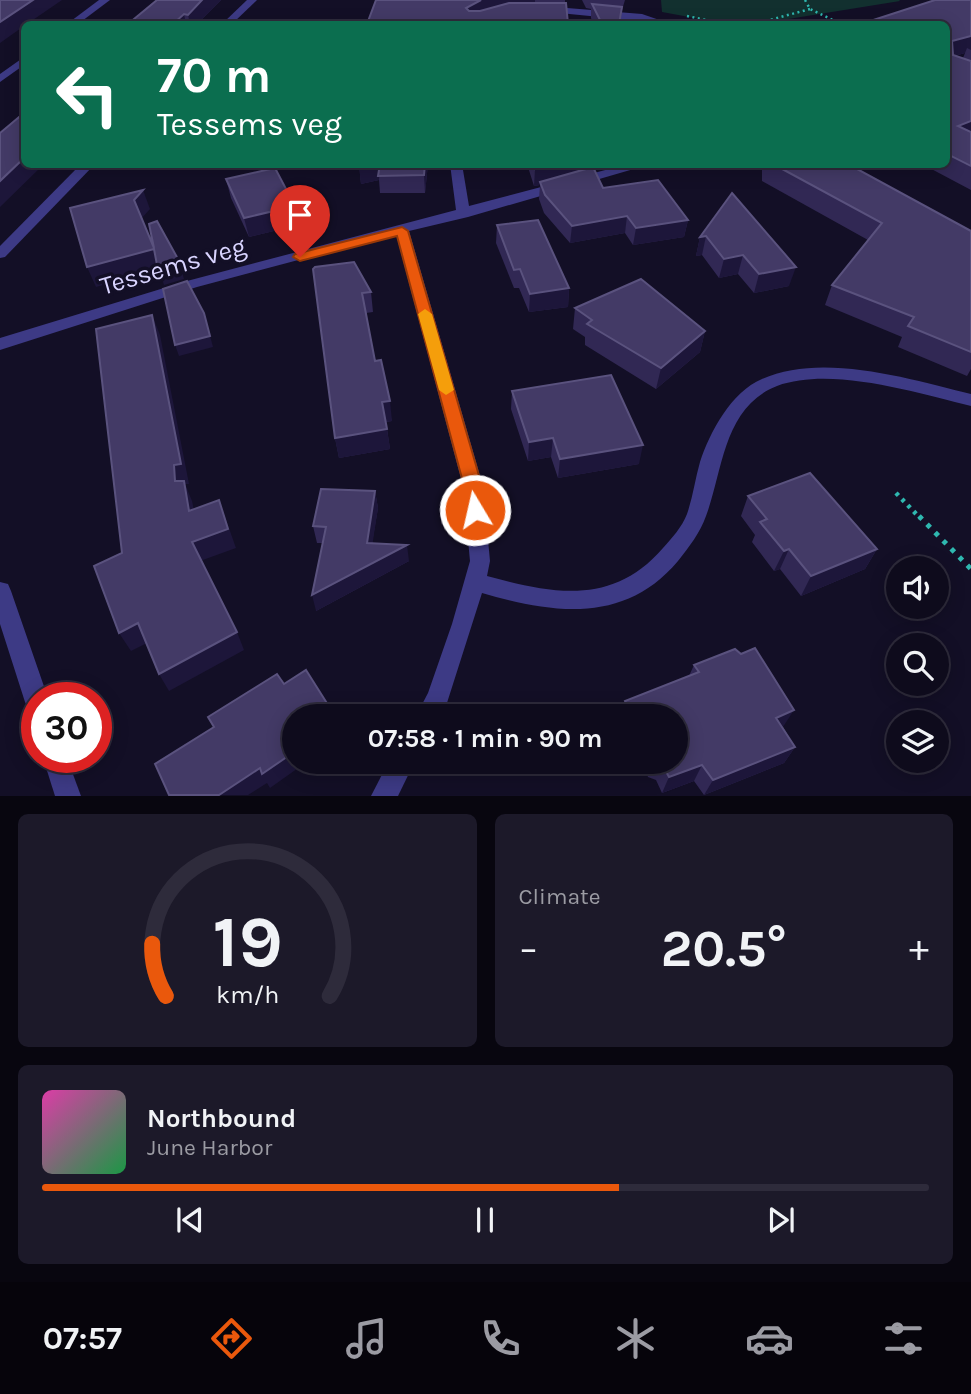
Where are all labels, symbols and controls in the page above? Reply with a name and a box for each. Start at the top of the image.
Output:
text: 70 m [157,47,271,104]
icon: left [42,49,133,140]
text: Tessems veg [157,106,342,143]
pin [270,185,330,257]
icon: arrive [281,196,319,234]
street label: Tessems veg [96,230,250,302]
position arrow [438,473,512,547]
map controls [886,556,949,773]
button: sound [886,556,949,619]
button: search [886,633,949,696]
speed limit sign: 30 [21,682,112,773]
button: layers [886,710,949,773]
text: 07:58 · 1 min · 90 m [368,723,602,754]
text: Climate [519,883,601,910]
text: 19 [212,900,282,985]
text: 20.5° [661,918,787,979]
text: − [519,926,538,971]
text: + [909,926,929,971]
text: km/h [216,980,279,1009]
text: Northbound [147,1103,296,1134]
text: June Harbor [147,1134,272,1161]
icon: previous [171,1201,209,1239]
icon: pause [466,1201,504,1239]
icon: next [762,1201,800,1239]
icon: directions [207,1314,256,1363]
icon: music [342,1314,391,1363]
icon: phone [476,1314,525,1363]
icon: climate [611,1314,660,1363]
icon: car [745,1314,794,1363]
icon: filters [879,1314,928,1363]
text: 07:57 [43,1320,122,1357]

